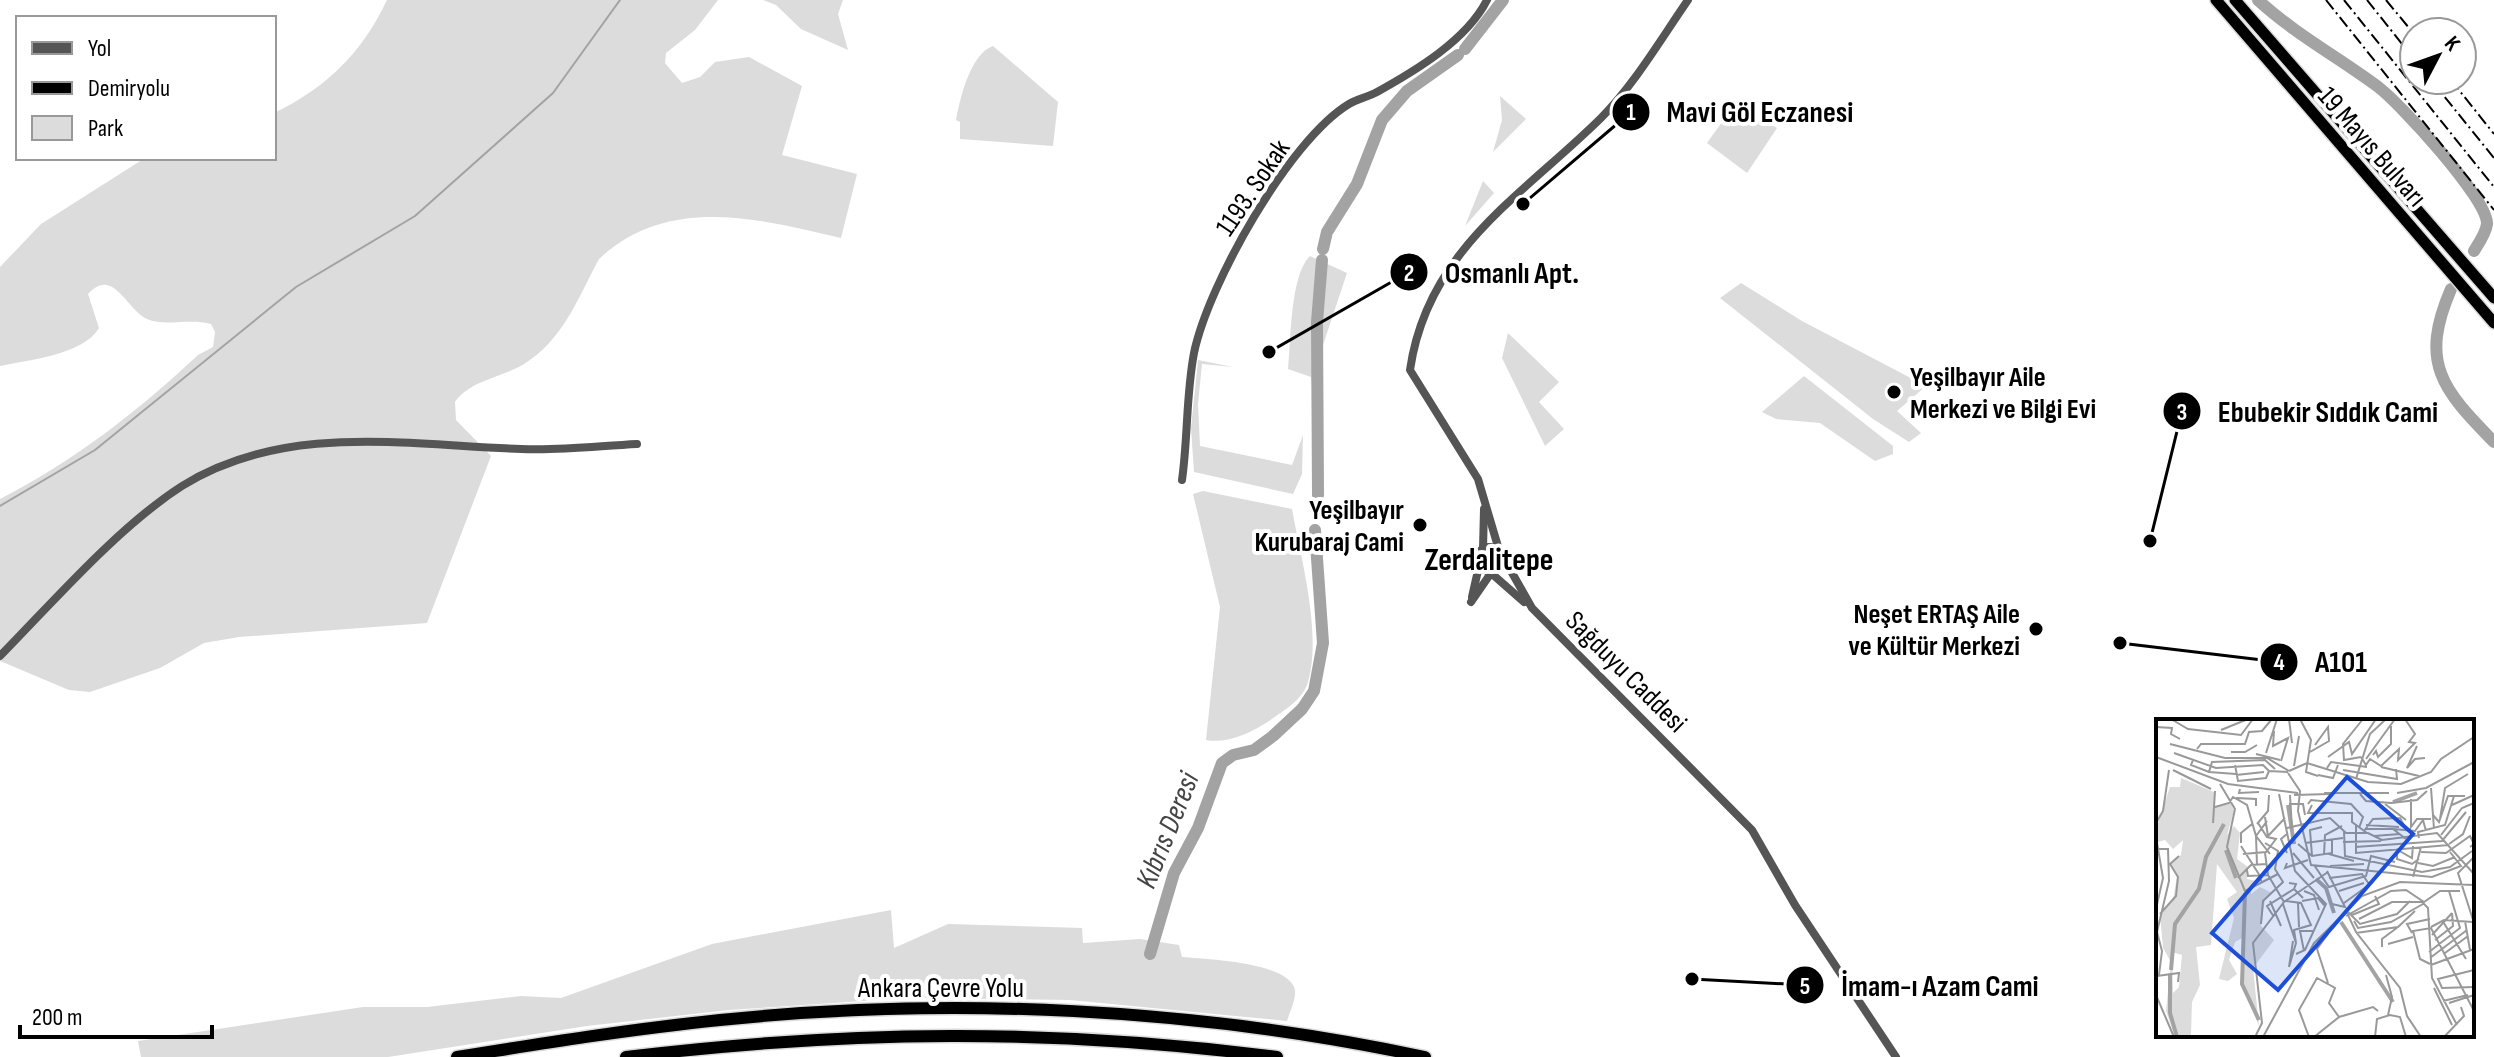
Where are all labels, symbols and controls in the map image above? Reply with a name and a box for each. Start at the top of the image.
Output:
legend [16,16,276,160]
north arrow [2398,16,2478,96]
text: K [2438,31,2466,57]
text: Yol [88,34,111,63]
text: Demiryolu [88,74,170,103]
street label: 19 Mayıs Bulvarı [2311,80,2433,214]
callout: Mavi Göl Eczanesi [1611,85,1870,139]
text: Mavi Göl Eczanesi [1667,95,1853,131]
text: 1 [1626,98,1636,127]
text: Park [88,114,123,143]
street label: 1193. Sokak [1209,133,1298,242]
callout: Osmanlı Apt. [1389,245,1595,299]
text: Osmanlı Apt. [1445,256,1579,292]
text: 2 [1404,259,1414,288]
place label: Yeşilbayır Aile Merkezi ve Bilgi Evi [1910,361,2096,426]
marker: Yeşilbayır Aile Merkezi ve Bilgi Evi [1885,383,1903,401]
callout: Ebubekir Sıddık Cami [2162,384,2454,438]
text: Ebubekir Sıddık Cami [2218,395,2438,431]
text: 3 [2177,398,2187,427]
place label: Yeşilbayır Kurubaraj Cami [1254,494,1404,559]
marker: Yeşilbayır Kurubaraj Cami [1411,516,1429,534]
district label: Zerdalitepe [1425,541,1553,580]
place label: Neşet ERTAŞ Aile ve Kültür Merkezi [1848,598,2020,663]
street label: Sağduyu Caddesi [1558,605,1693,740]
marker: Neşet ERTAŞ Aile ve Kültür Merkezi [2027,620,2045,638]
callout: A101 [2259,635,2383,689]
text: A101 [2314,645,2367,681]
text: 4 [2273,648,2285,677]
inset map [2156,719,2474,1037]
water label: Kıbrıs Deresi [1128,766,1208,894]
callout: İmam-ı Azam Cami [1785,958,2054,1012]
text: İmam-ı Azam Cami [1841,969,2039,1005]
street label: Ankara Çevre Yolu [857,972,1024,1005]
text: 5 [1800,972,1810,1001]
scale bar [20,989,212,1039]
text: 200 m [32,1003,83,1032]

